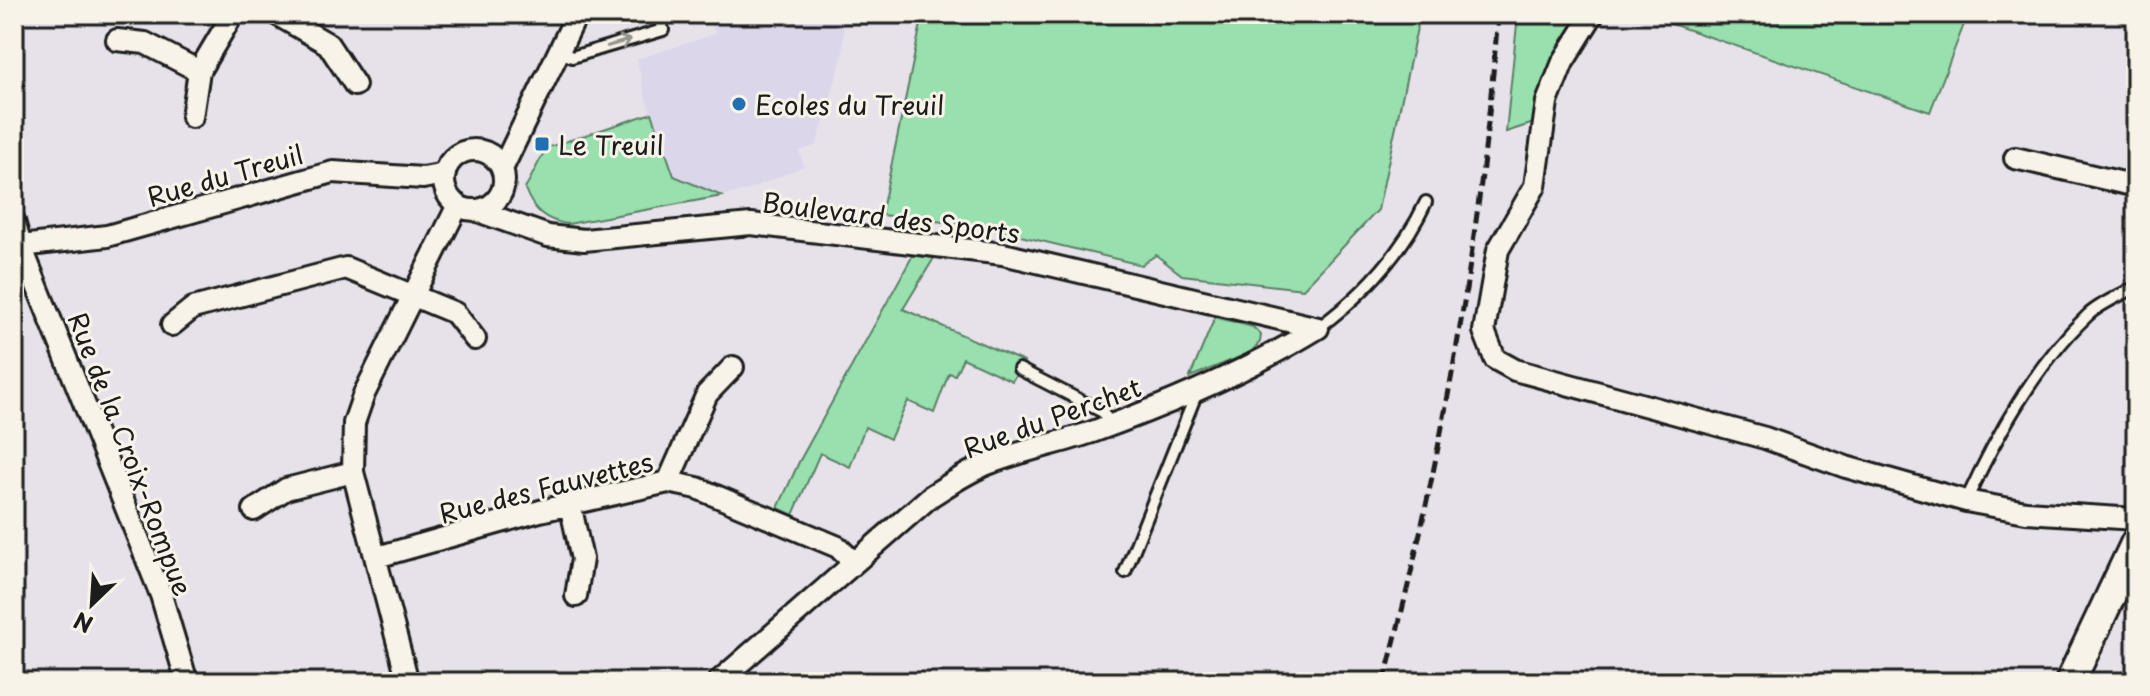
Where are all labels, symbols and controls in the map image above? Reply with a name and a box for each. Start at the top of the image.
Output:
one-way arrow [605,35,631,50]
place label: Ecoles du Treuil [755,85,944,124]
marker: Ecoles du Treuil [730,95,748,113]
place label: Le Treuil [558,125,664,164]
street label: Rue du Treuil [142,134,308,216]
marker: Le Treuil [533,135,551,153]
street label: Boulevard des Sports [760,182,1022,252]
street label: Rue de la Croix-Rompue [59,307,203,601]
street label: Rue du Perchet [958,367,1146,467]
street label: Rue des Fauvettes [435,442,657,532]
north arrow [52,564,132,644]
text: N [68,605,98,642]

